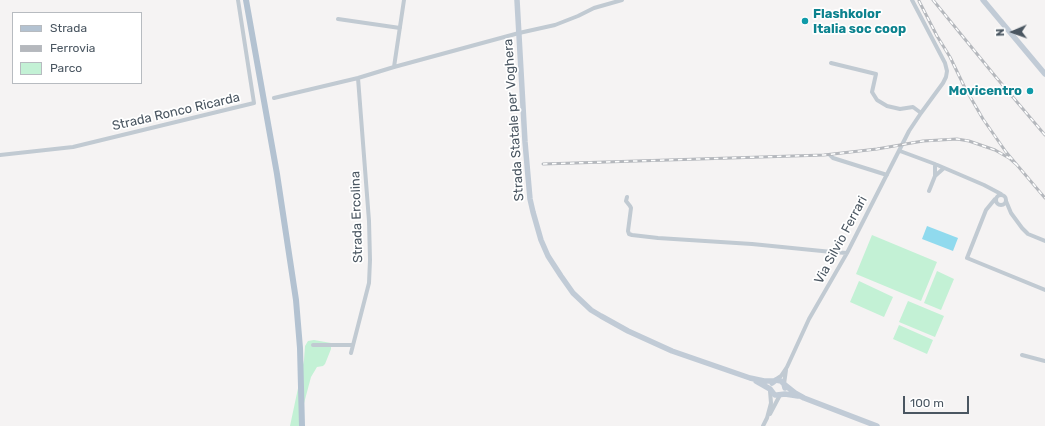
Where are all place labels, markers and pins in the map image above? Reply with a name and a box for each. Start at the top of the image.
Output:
place label: Flashkolor Italia soc coop [813,6,906,37]
marker: Flashkolor Italia soc coop [800,16,810,26]
place label: Movicentro [949,83,1022,99]
marker: Movicentro [1025,86,1035,96]

